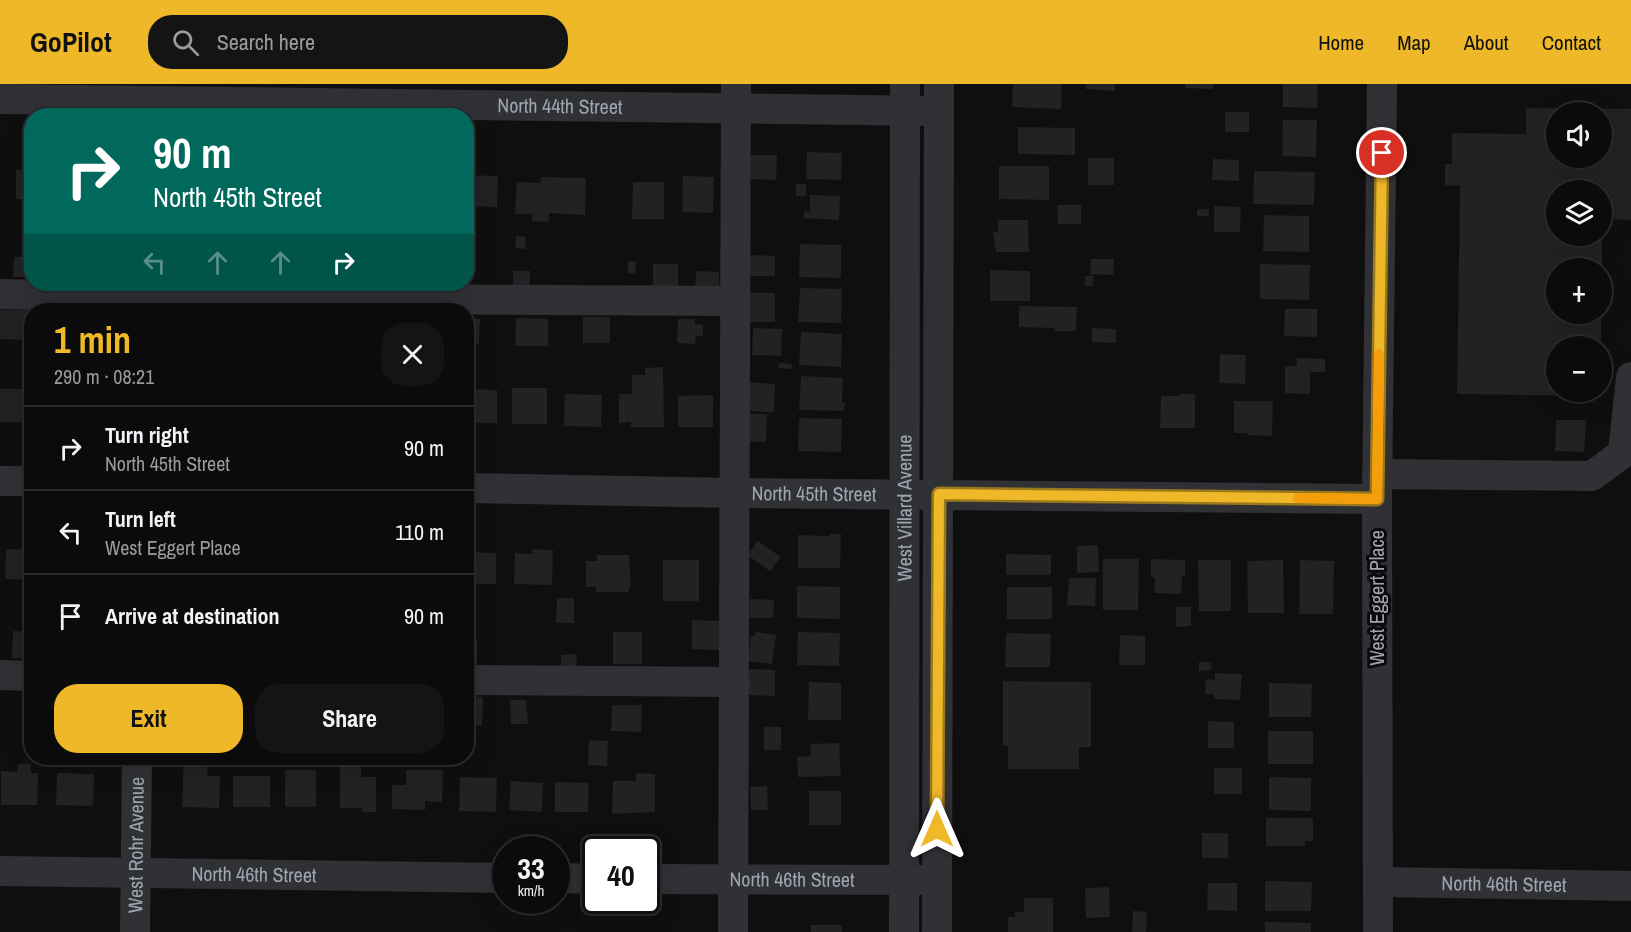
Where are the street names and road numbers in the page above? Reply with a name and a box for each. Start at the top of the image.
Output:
street label: North 44th Street [497,91,623,120]
street label: West Villard Avenue [890,435,918,581]
street label: North 45th Street [751,479,877,507]
street label: West Eggert Place [1363,530,1390,666]
street label: West Rohr Avenue [121,777,150,913]
street label: North 46th Street [191,860,317,888]
street label: North 46th Street [729,865,855,893]
street label: North 46th Street [1441,869,1567,898]

